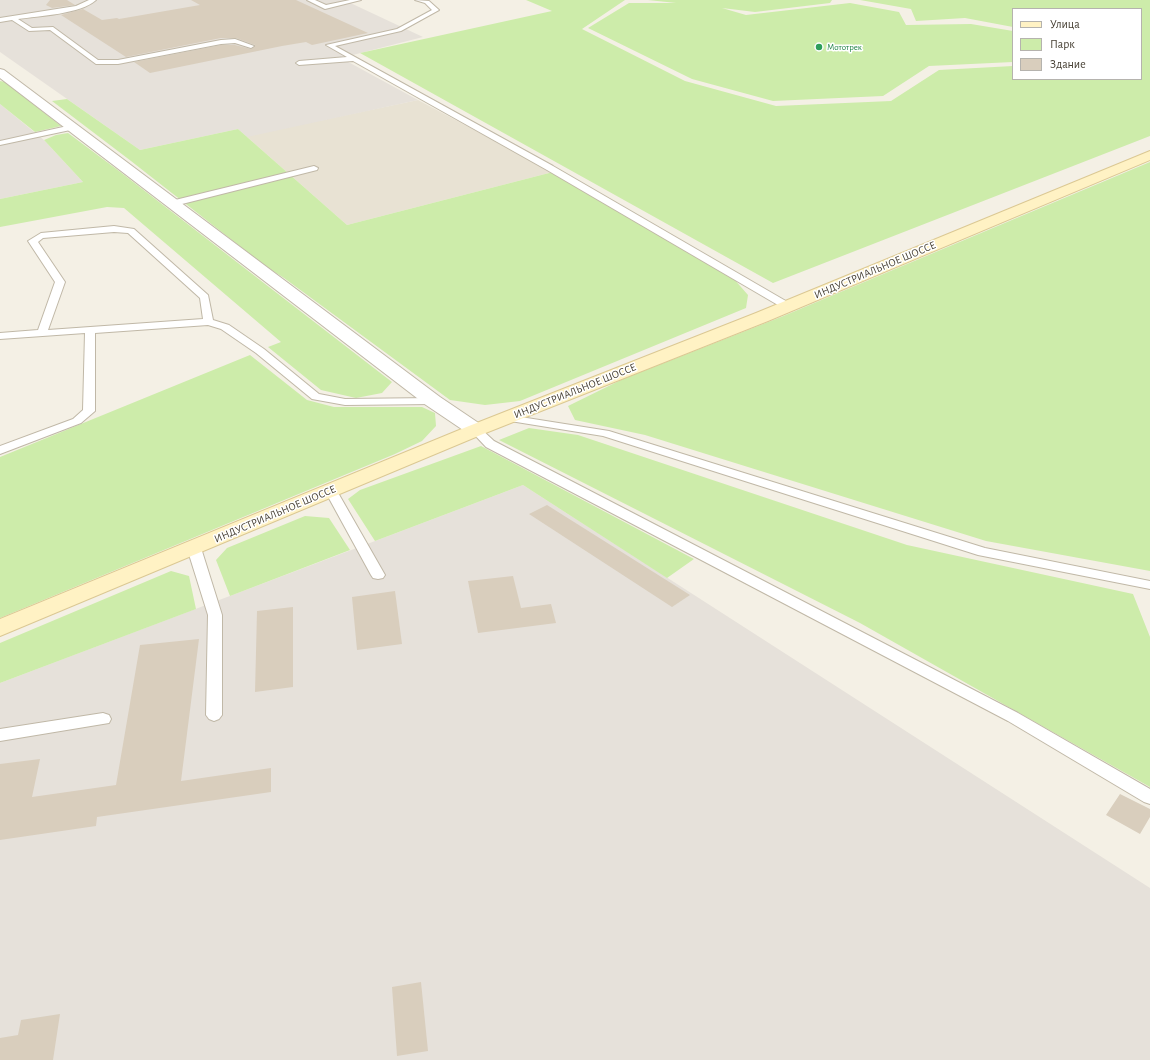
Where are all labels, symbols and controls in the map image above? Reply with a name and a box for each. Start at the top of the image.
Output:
legend [1012,8,1142,80]
text: Улица [1050,18,1080,30]
text: Парк [1050,38,1075,50]
marker: Мототрек [814,42,824,52]
place label: Мототрек [827,42,862,52]
text: Здание [1050,58,1086,70]
street label: ИНДУСТРИАЛЬНОЕ ШОССЕ [812,238,938,302]
street label: ИНДУСТРИАЛЬНОЕ ШОССЕ [512,360,638,422]
street label: ИНДУСТРИАЛЬНОЕ ШОССЕ [212,482,338,546]

